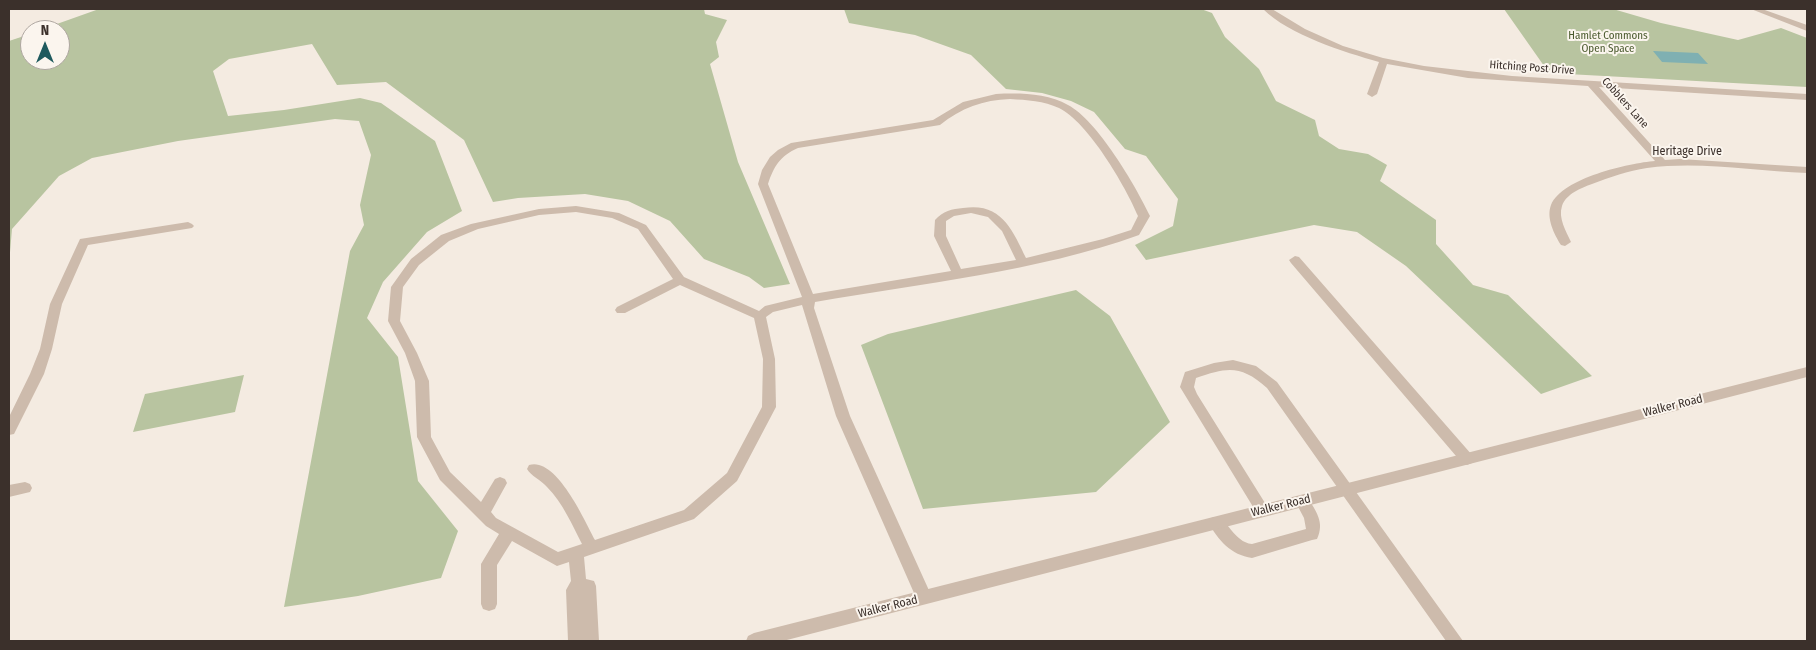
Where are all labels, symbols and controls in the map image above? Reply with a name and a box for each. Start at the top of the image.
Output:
north arrow [20,20,70,70]
text: N [41,22,49,39]
park label: Hamlet Commons Open Space [1568,29,1648,55]
street label: Hitching Post Drive [1489,58,1575,78]
street label: Cobblers Lane [1599,75,1651,131]
street label: Heritage Drive [1652,145,1722,159]
street label: Walker Road [1642,392,1704,420]
street label: Walker Road [1250,492,1312,520]
street label: Walker Road [857,593,919,621]

